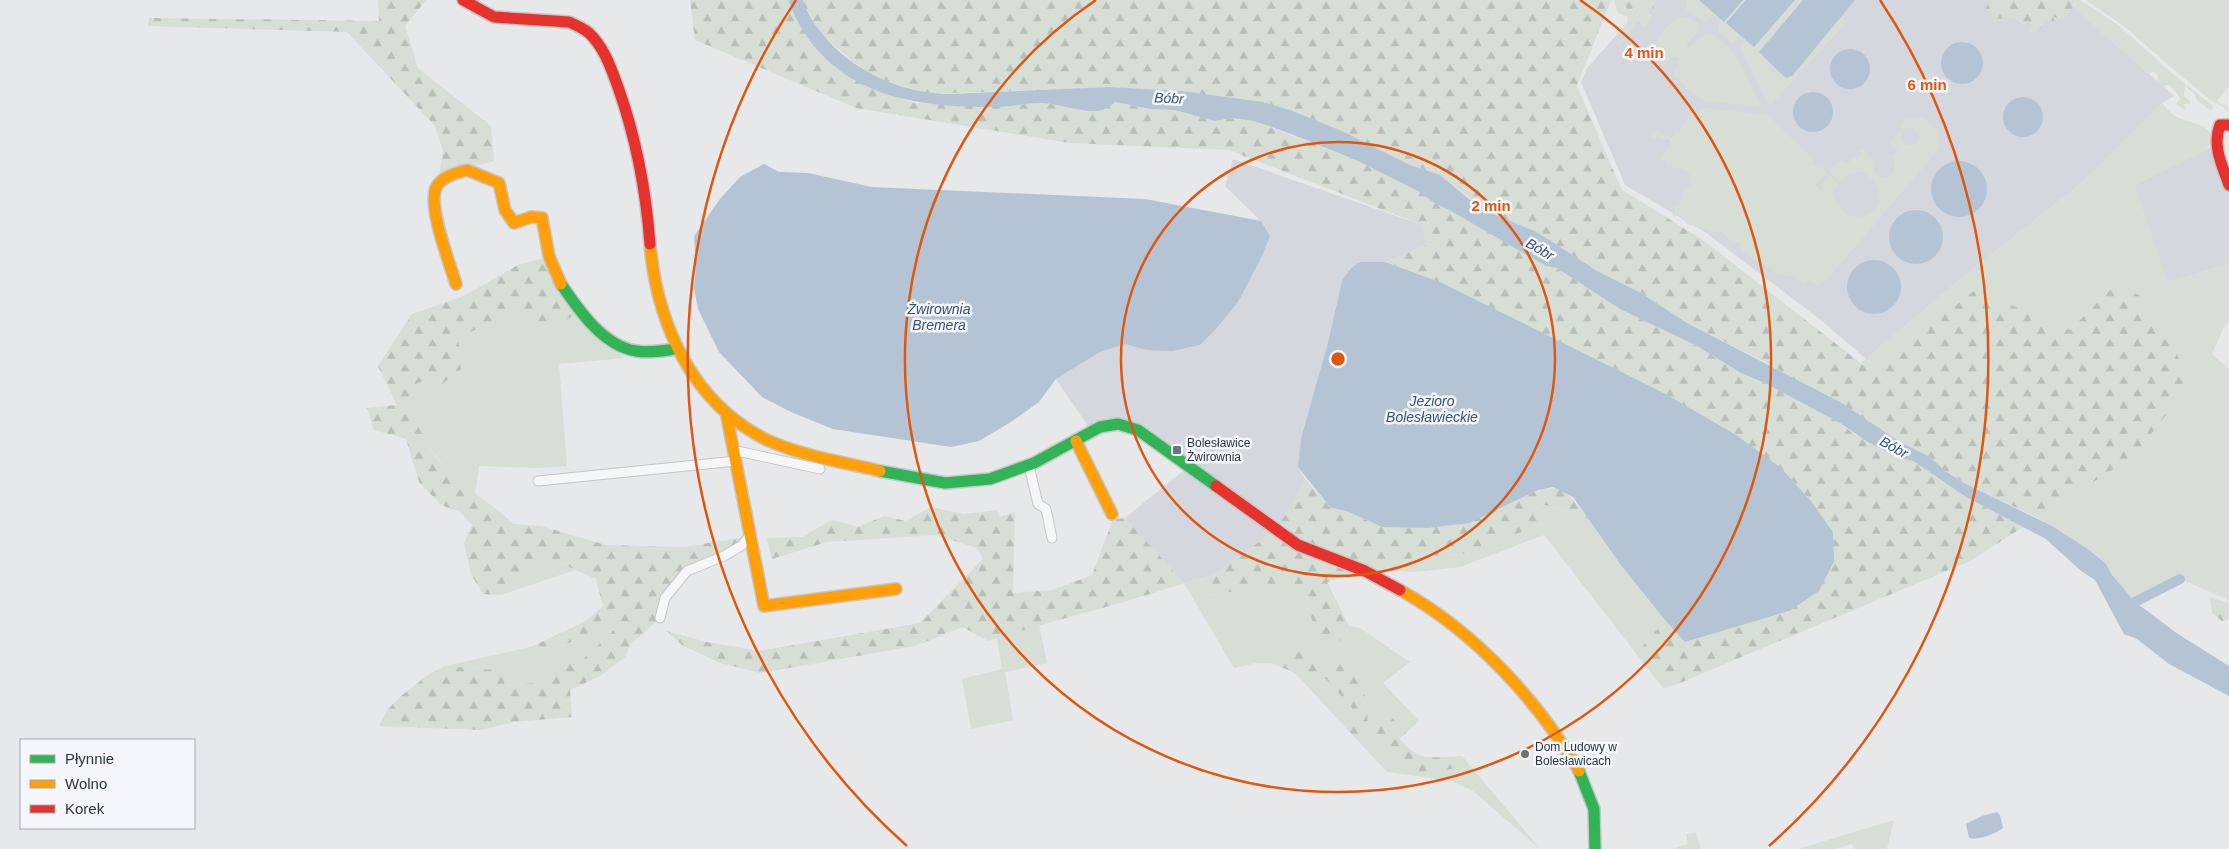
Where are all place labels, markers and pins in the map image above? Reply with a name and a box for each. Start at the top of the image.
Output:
centre of rings [1329,350,1347,368]
place label: Bolesławice Żwirownia [1187,436,1251,464]
marker: Bolesławice Żwirownia [1171,444,1183,456]
place label: Dom Ludowy w Bolesławicach [1535,740,1617,768]
marker: Dom Ludowy w Bolesławicach [1519,748,1531,760]

